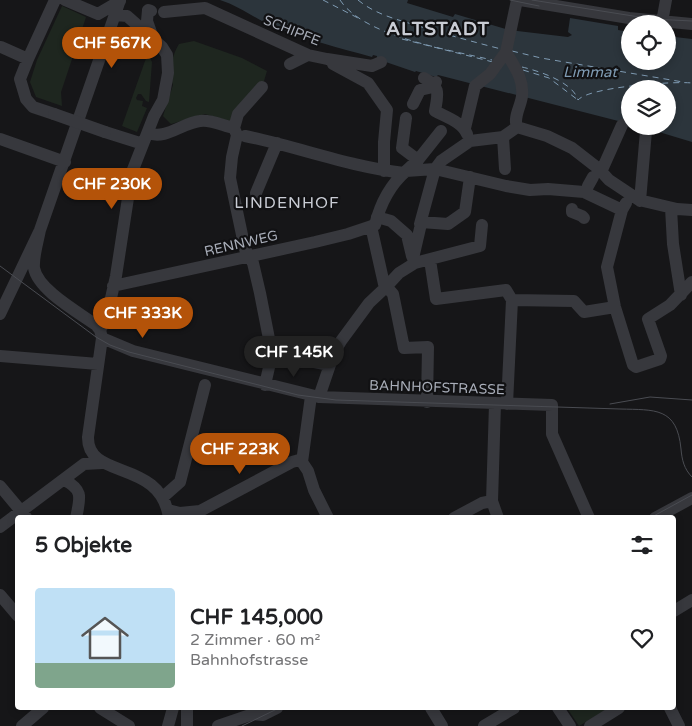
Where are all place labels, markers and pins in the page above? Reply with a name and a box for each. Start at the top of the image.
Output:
pin: CHF 567K [60,27,164,69]
pin: CHF 230K [60,168,164,210]
pin: CHF 333K [91,296,195,339]
pin: CHF 145K [242,336,346,378]
pin: CHF 223K [188,432,292,475]

